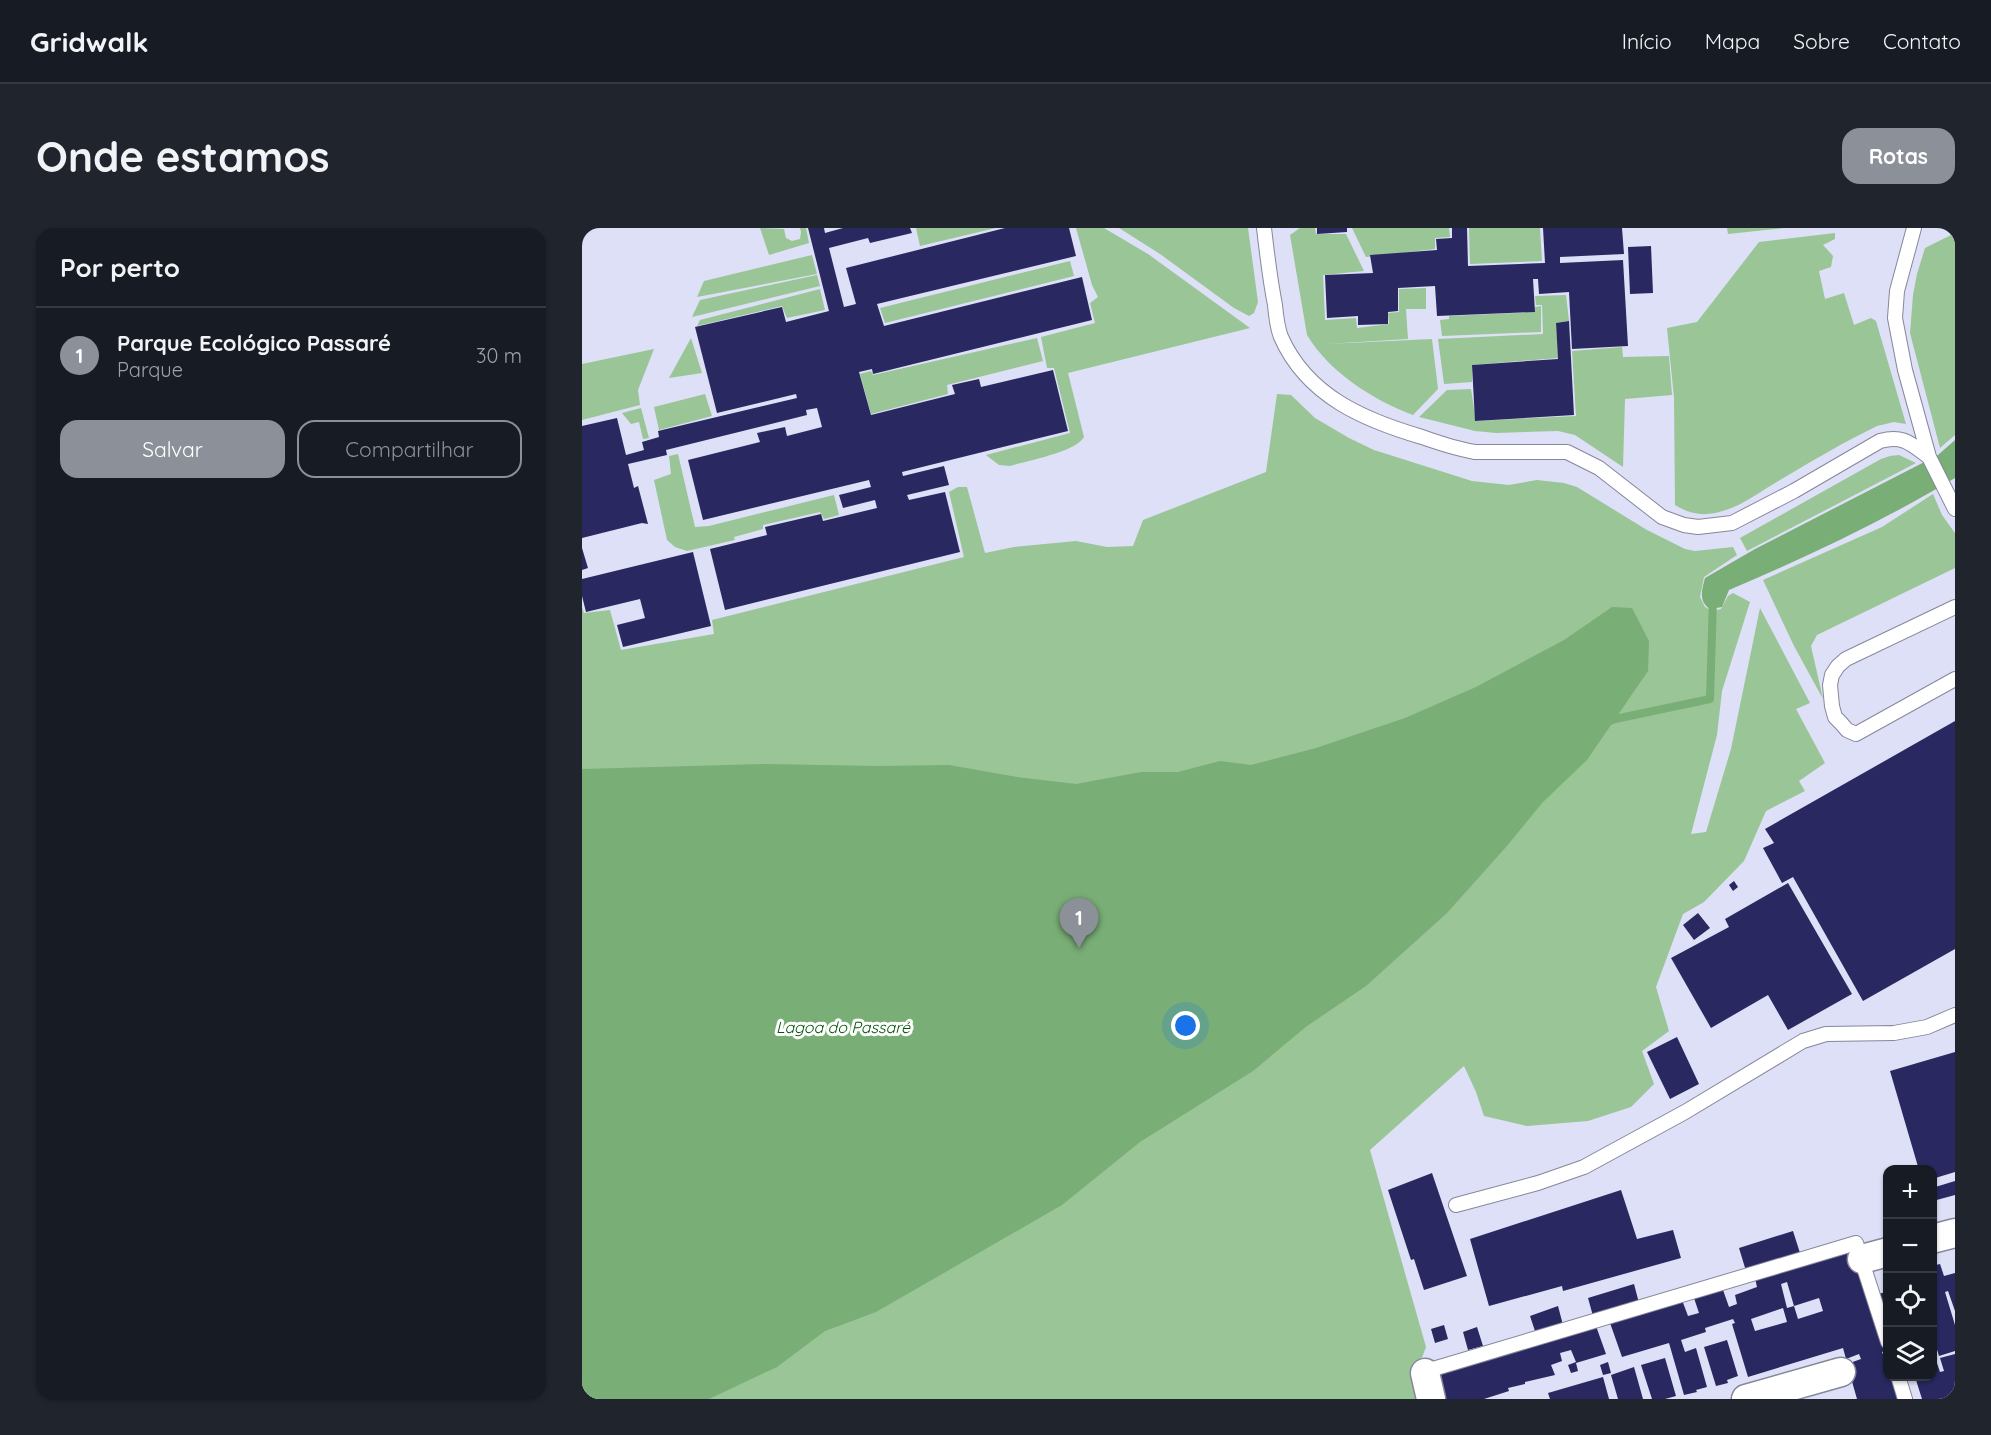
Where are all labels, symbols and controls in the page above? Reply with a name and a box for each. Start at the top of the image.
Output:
text: Gridwalk [30,24,149,59]
text: Início [1622,28,1672,54]
text: Mapa [1705,28,1760,54]
text: Sobre [1793,28,1850,54]
text: Contato [1883,28,1961,54]
button: Rotas [1842,128,1955,184]
text: Onde estamos [36,130,330,183]
text: Por perto [60,251,180,284]
text: Parque Ecológico Passaré [117,329,391,357]
text: 1 [76,343,83,368]
text: 30 m [476,343,522,368]
text: Parque [117,357,183,382]
button: Salvar [60,420,285,478]
button: Compartilhar [297,420,522,478]
pin: 1 [1060,898,1098,948]
your location [1171,1011,1200,1040]
water label: Lagoa do Passaré [776,1017,911,1037]
map controls [1883,1165,1937,1381]
button: + [1883,1165,1937,1219]
button: − [1883,1219,1937,1273]
button: locate [1883,1273,1937,1327]
button: layers [1883,1327,1937,1381]

